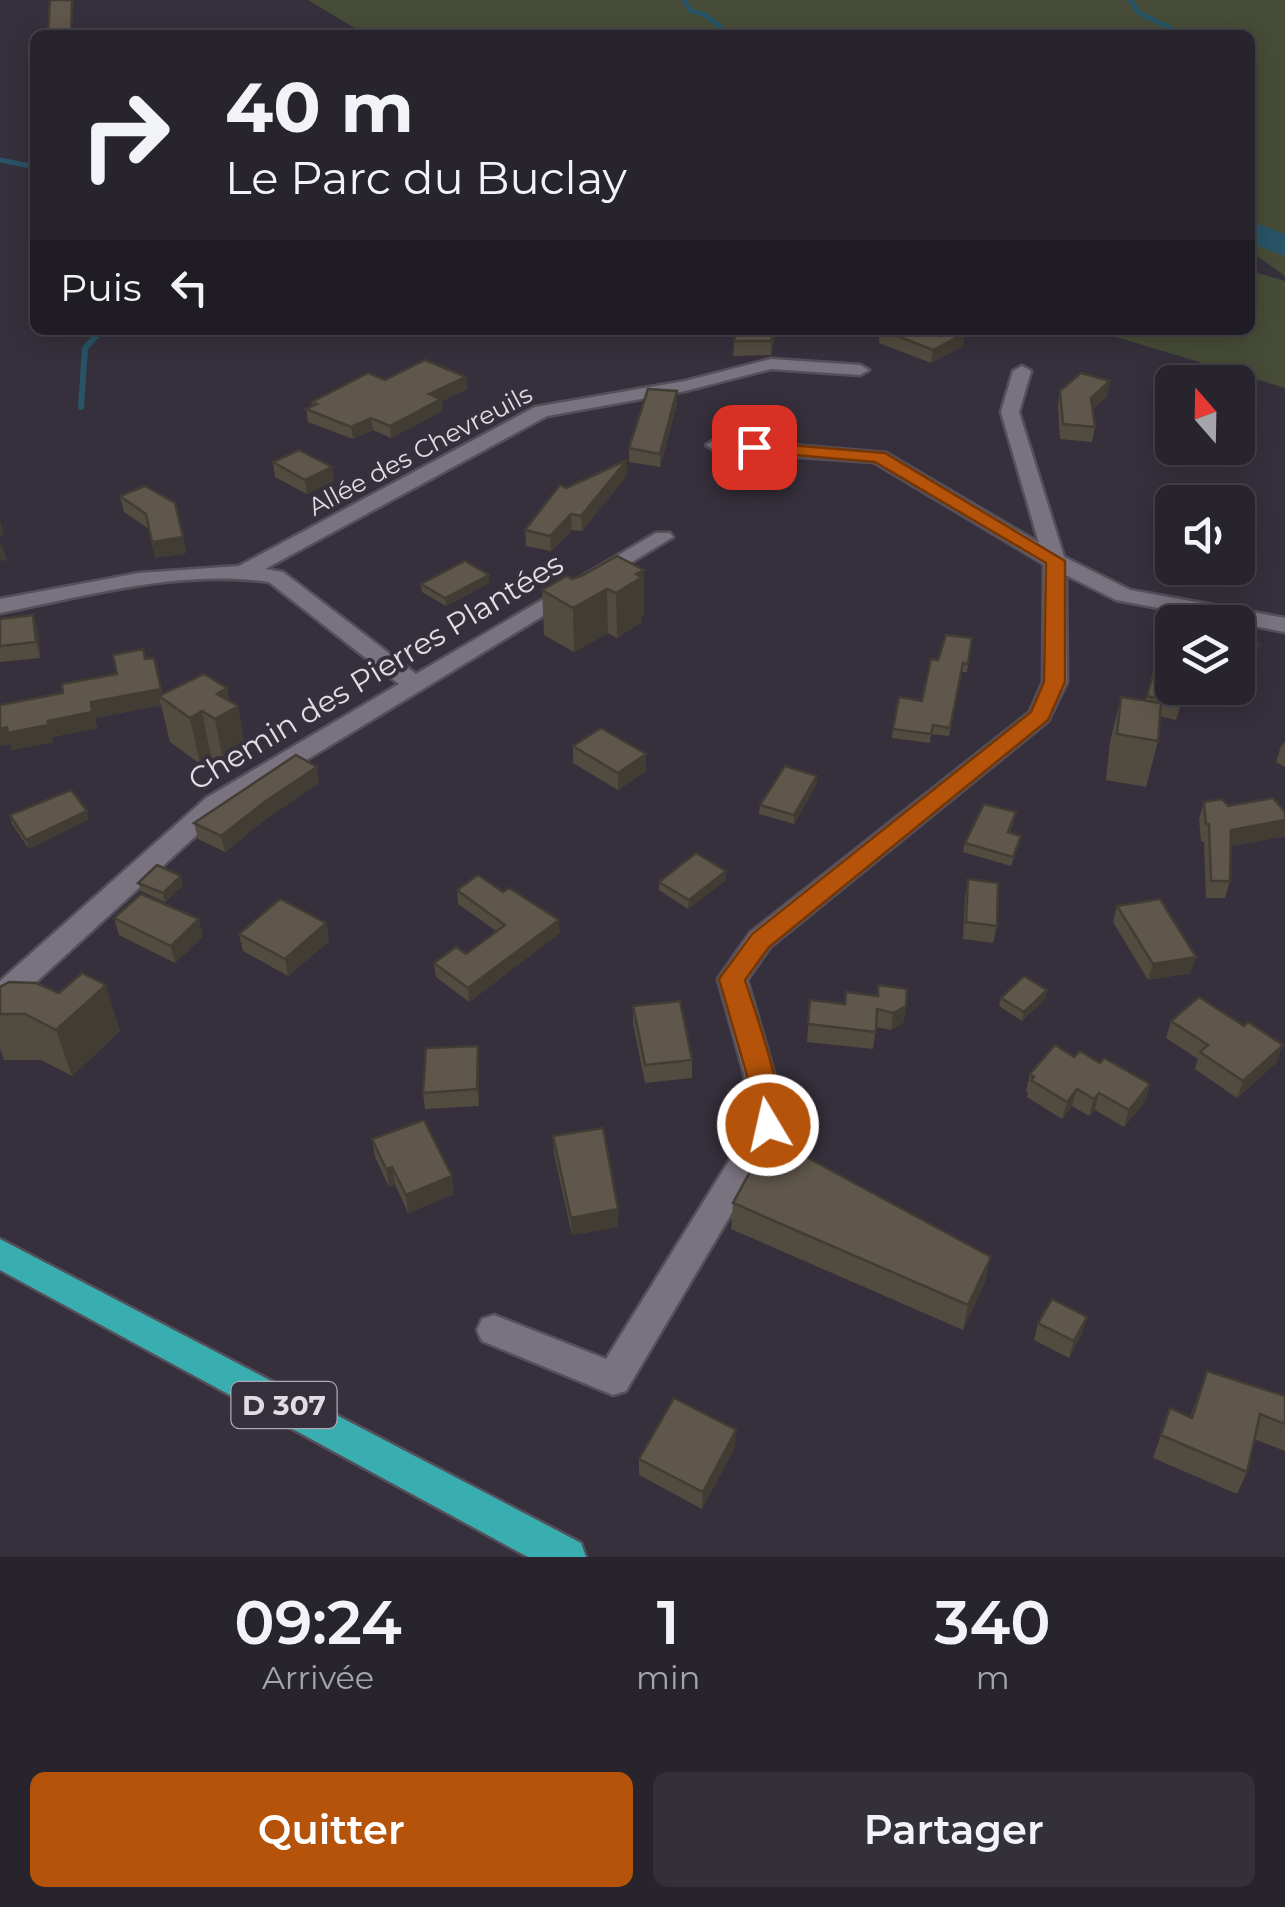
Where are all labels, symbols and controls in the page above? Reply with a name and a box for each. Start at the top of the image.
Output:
text: 40 m [225,64,414,150]
icon: right [60,70,190,200]
text: Le Parc du Buclay [225,150,627,205]
icon: left [162,260,217,315]
text: Puis [60,264,142,311]
north arrow [1155,365,1255,465]
map controls [1155,365,1255,705]
street label: Allée des Chevreuils [303,378,537,522]
pin [712,405,797,490]
icon: arrive [727,420,782,475]
button: sound [1155,485,1255,585]
street label: Chemin des Pierres Plantées [182,545,570,798]
button: layers [1155,605,1255,705]
position arrow [716,1073,820,1177]
road number: D 307 [232,1382,336,1428]
text: 09:24 [234,1586,402,1659]
text: 1 [657,1586,680,1659]
text: 340 [935,1586,1051,1659]
text: Arrivée [262,1658,374,1697]
text: min [636,1658,700,1697]
text: m [976,1658,1010,1697]
button: Quitter [30,1772,633,1887]
button: Partager [653,1772,1255,1887]

